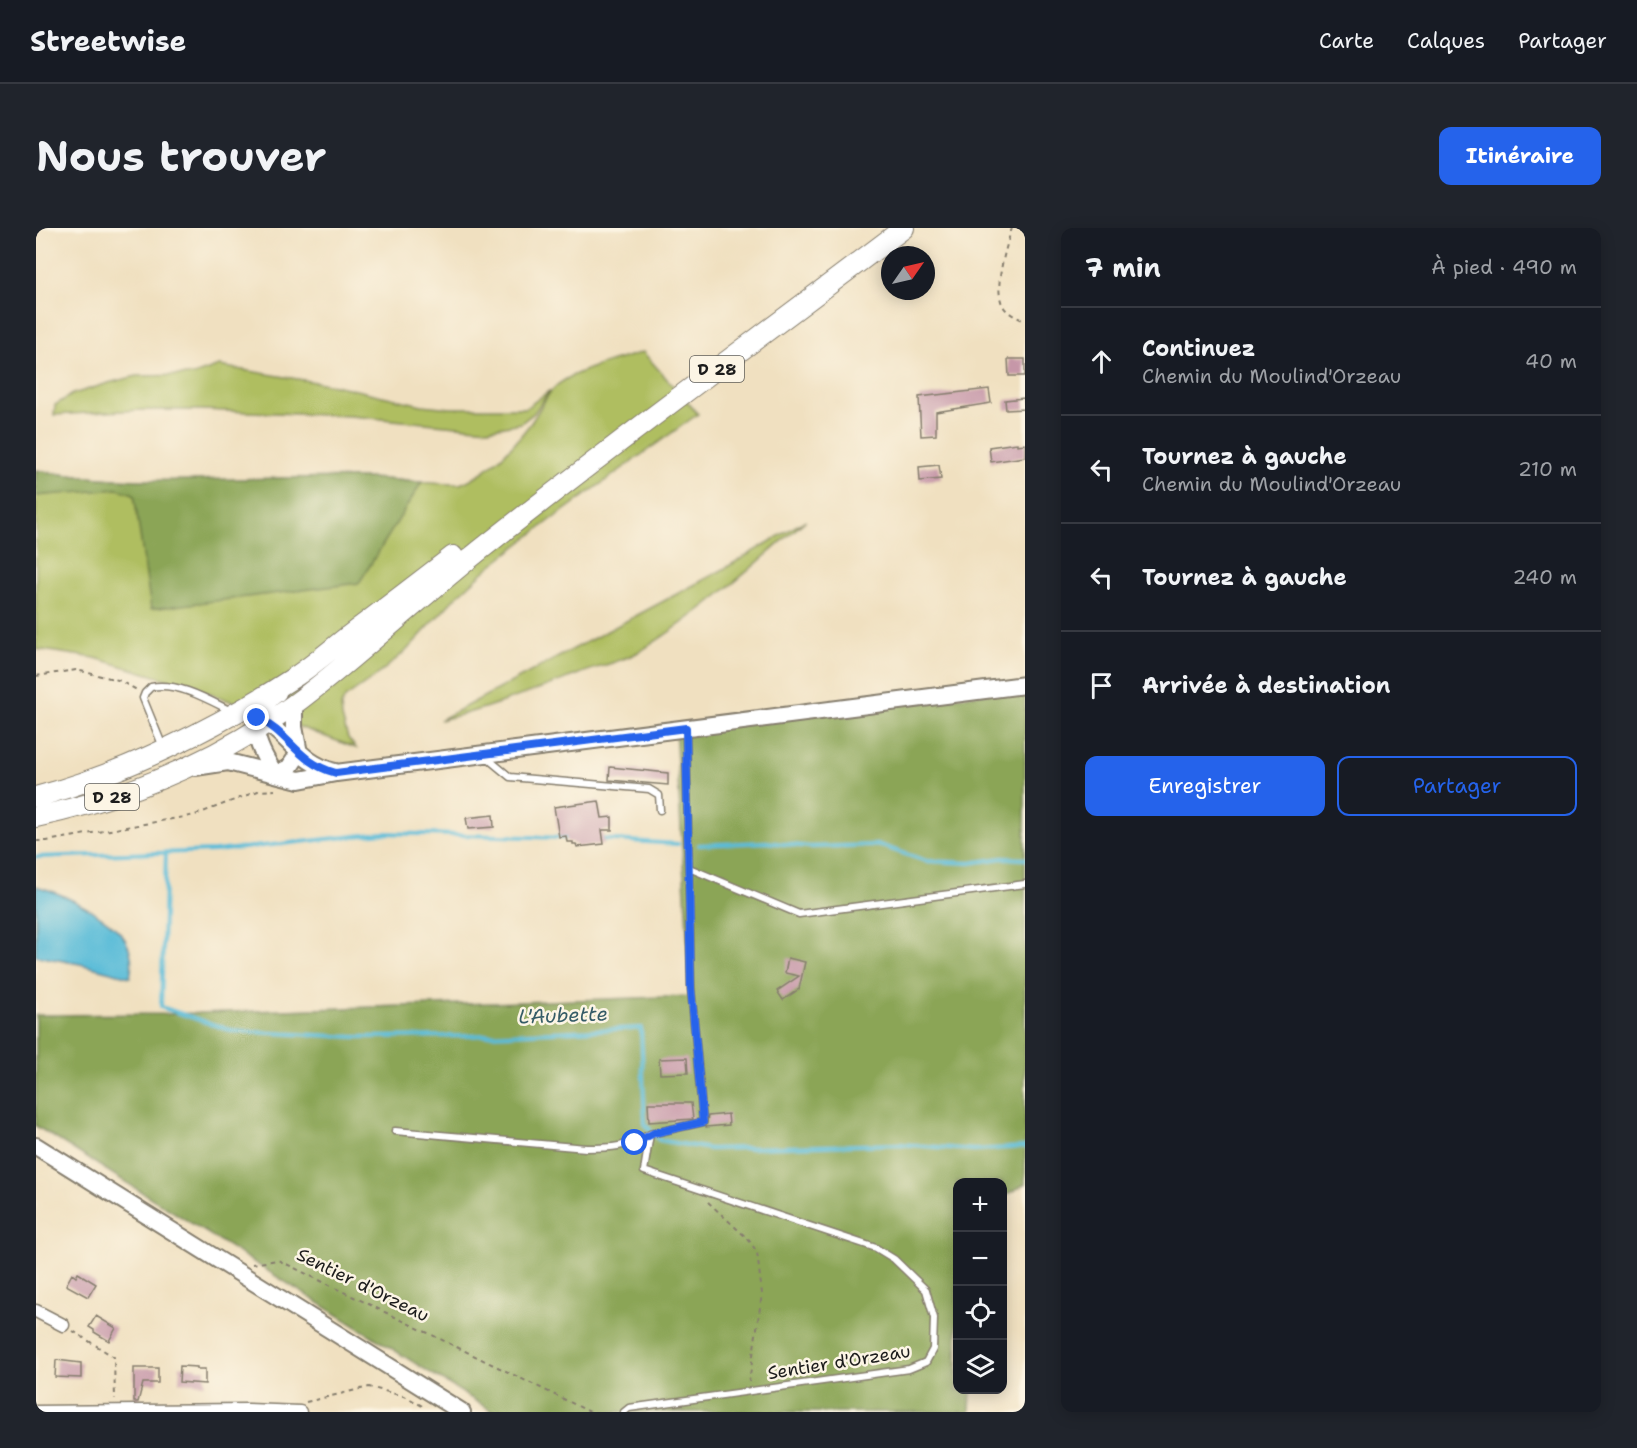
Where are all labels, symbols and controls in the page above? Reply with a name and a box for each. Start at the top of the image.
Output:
text: Streetwise [30,22,186,60]
text: Carte [1319,27,1374,55]
text: Calques [1407,27,1485,55]
text: Partager [1518,27,1607,55]
button: Itinéraire [1439,127,1601,185]
text: Nous trouver [36,128,326,184]
north arrow [881,246,935,300]
text: 7 min [1085,250,1161,285]
text: À pied · 490 m [1431,254,1577,280]
text: Continuez [1142,334,1255,363]
icon: ahead [1085,345,1118,378]
text: 40 m [1525,348,1577,374]
road number: D 28 [690,356,744,382]
text: Chemin du Moulind'Orzeau [1142,363,1401,389]
text: Tournez à gauche [1142,442,1347,471]
icon: left [1085,453,1118,486]
text: 210 m [1518,456,1577,482]
text: Chemin du Moulind'Orzeau [1142,471,1401,497]
icon: left [1085,561,1118,594]
text: Tournez à gauche [1142,563,1347,592]
text: 240 m [1512,564,1577,590]
icon: arrive [1085,669,1118,702]
text: Arrivée à destination [1142,671,1390,700]
route end [243,704,269,730]
button: Enregistrer [1085,756,1325,816]
button: Partager [1337,756,1577,816]
road number: D 28 [85,784,139,810]
water label: L'Aubette [518,1000,608,1030]
route start [621,1129,647,1155]
map controls [953,1178,1007,1394]
button: + [953,1178,1007,1232]
button: − [953,1232,1007,1286]
street label: Sentier d'Orzeau [293,1243,433,1327]
button: locate [953,1286,1007,1340]
street label: Sentier d'Orzeau [766,1339,912,1385]
button: layers [953,1340,1007,1394]

